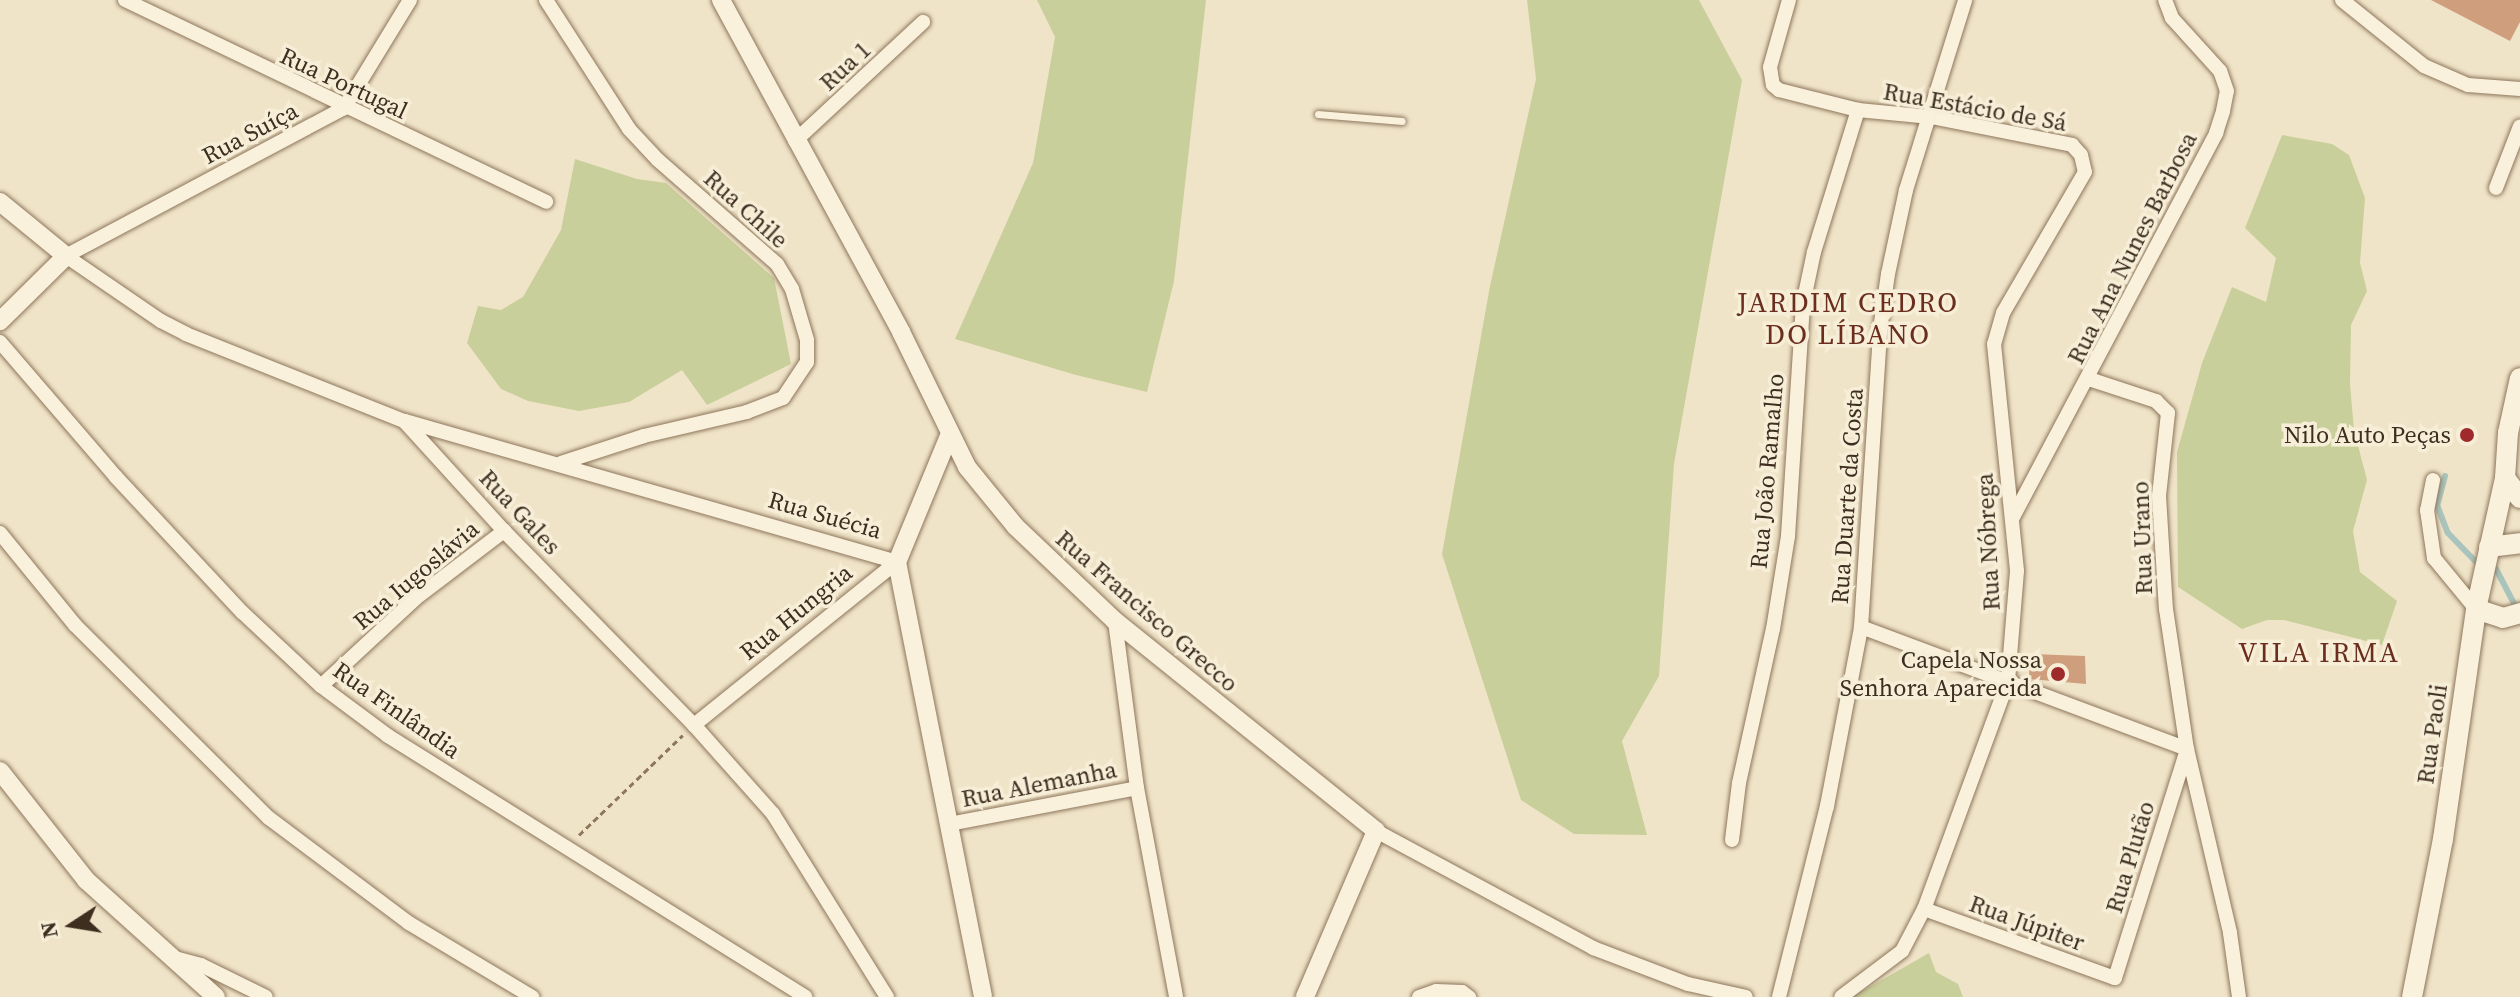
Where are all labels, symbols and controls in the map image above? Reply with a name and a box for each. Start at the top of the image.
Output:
street label: Rua 1 [814,35,876,97]
street label: Rua Portugal [276,41,412,125]
street label: Rua Estácio de Sá [1881,77,2069,137]
street label: Rua Suíça [197,96,303,170]
street label: Rua Ana Nunes Barbosa [2061,127,2203,369]
street label: Rua Chile [698,164,794,254]
district label: JARDIM CEDRO DO LÍBANO [1737,285,1959,351]
street label: Rua João Ramalho [1744,372,1790,570]
street label: Rua Duarte da Costa [1825,387,1869,605]
place label: Nilo Auto Peças [2284,421,2451,449]
marker: Nilo Auto Peças [2458,426,2476,444]
street label: Rua Gales [473,464,567,560]
street label: Rua Nóbrega [1970,473,2006,611]
street label: Rua Urano [2126,481,2158,595]
street label: Rua Suécia [765,485,885,545]
street label: Rua Iugoslávia [347,514,485,636]
street label: Rua Francisco Grecco [1050,524,1244,698]
street label: Rua Hungria [734,558,858,666]
district label: VILA IRMA [2238,635,2400,669]
place label: Capela Nossa Senhora Aparecida [1840,646,2042,702]
street label: Rua Finlândia [328,655,466,765]
marker: Capela Nossa Senhora Aparecida [2049,665,2067,683]
street label: Rua Paoli [2411,682,2453,786]
street label: Rua Alemanha [959,755,1119,813]
street label: Rua Plutão [2099,798,2161,916]
north arrow [32,885,112,965]
street label: Rua Júpiter [1965,889,2089,957]
text: N [32,919,65,941]

